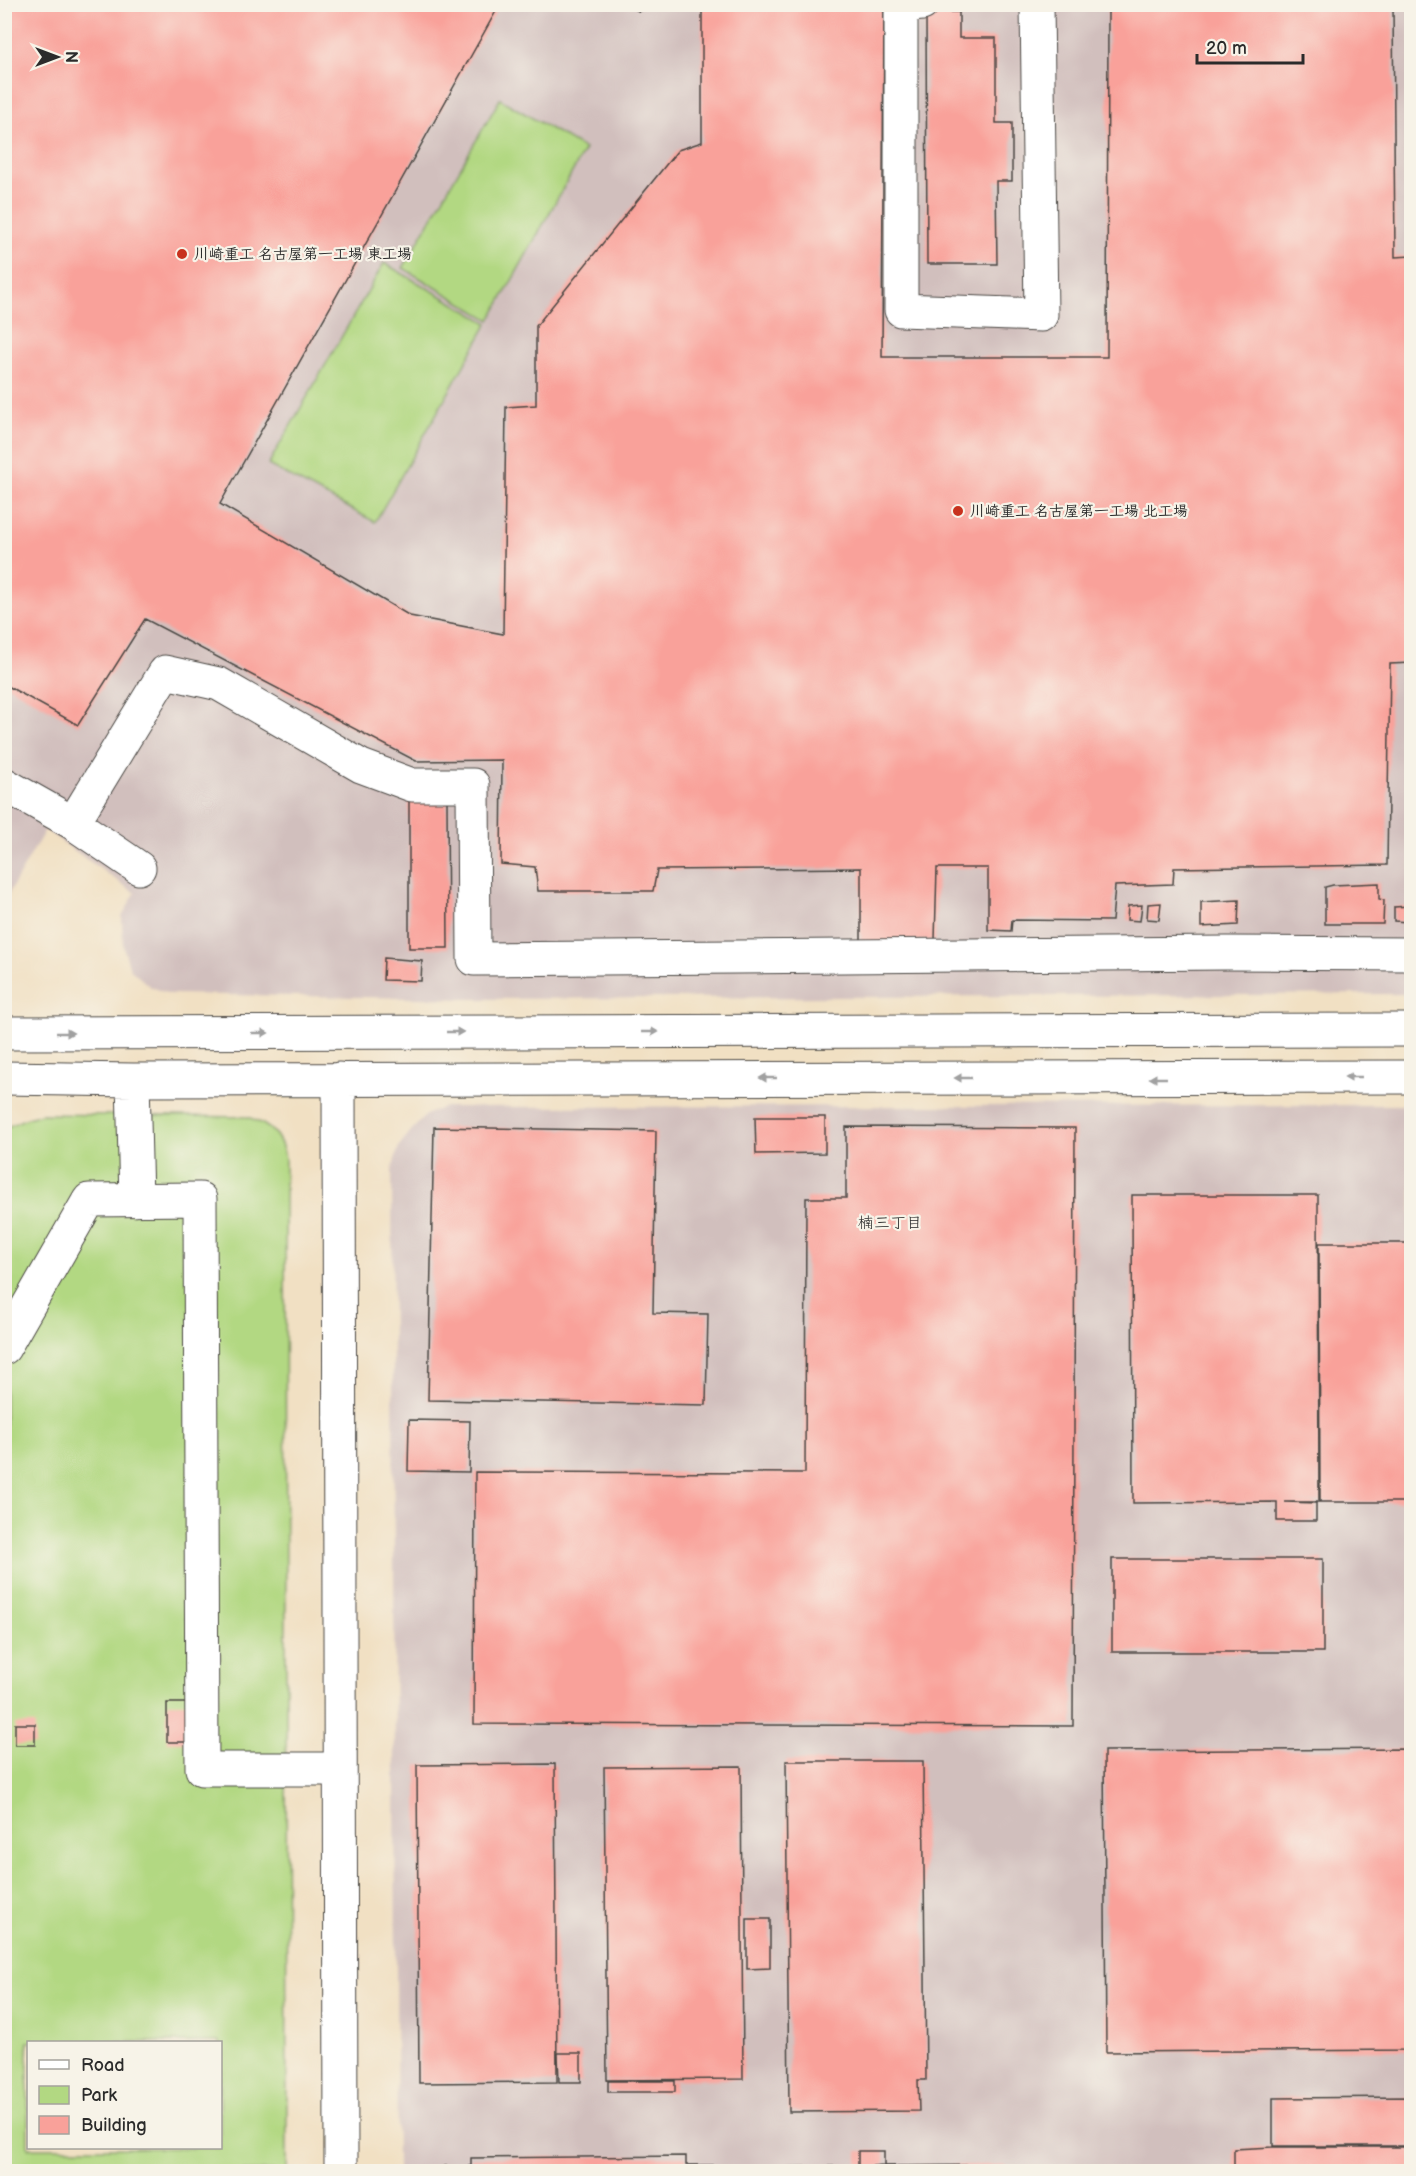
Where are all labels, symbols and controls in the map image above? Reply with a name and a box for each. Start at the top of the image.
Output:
north arrow [27,27,87,87]
scale bar [1197,27,1304,65]
text: 20 m [1206,38,1247,59]
text: N [61,51,80,63]
place label: 川崎重工 名古屋第一工場 東工場 [194,245,412,264]
marker: 川崎重工 名古屋第一工場 東工場 [175,247,189,261]
place label: 川崎重工 名古屋第一工場 北工場 [970,502,1188,521]
marker: 川崎重工 名古屋第一工場 北工場 [951,504,965,518]
one-way arrow [446,1027,465,1037]
one-way arrow [641,1027,660,1037]
one-way arrow [56,1028,75,1038]
one-way arrow [251,1028,270,1037]
one-way arrow [1344,1072,1363,1082]
one-way arrow [759,1073,778,1083]
one-way arrow [954,1073,973,1083]
one-way arrow [1149,1073,1168,1083]
district label: 楠三丁目 [858,1214,922,1233]
legend [27,2041,222,2149]
text: Road [81,2055,125,2076]
text: Park [81,2085,117,2106]
text: Building [81,2115,147,2136]

